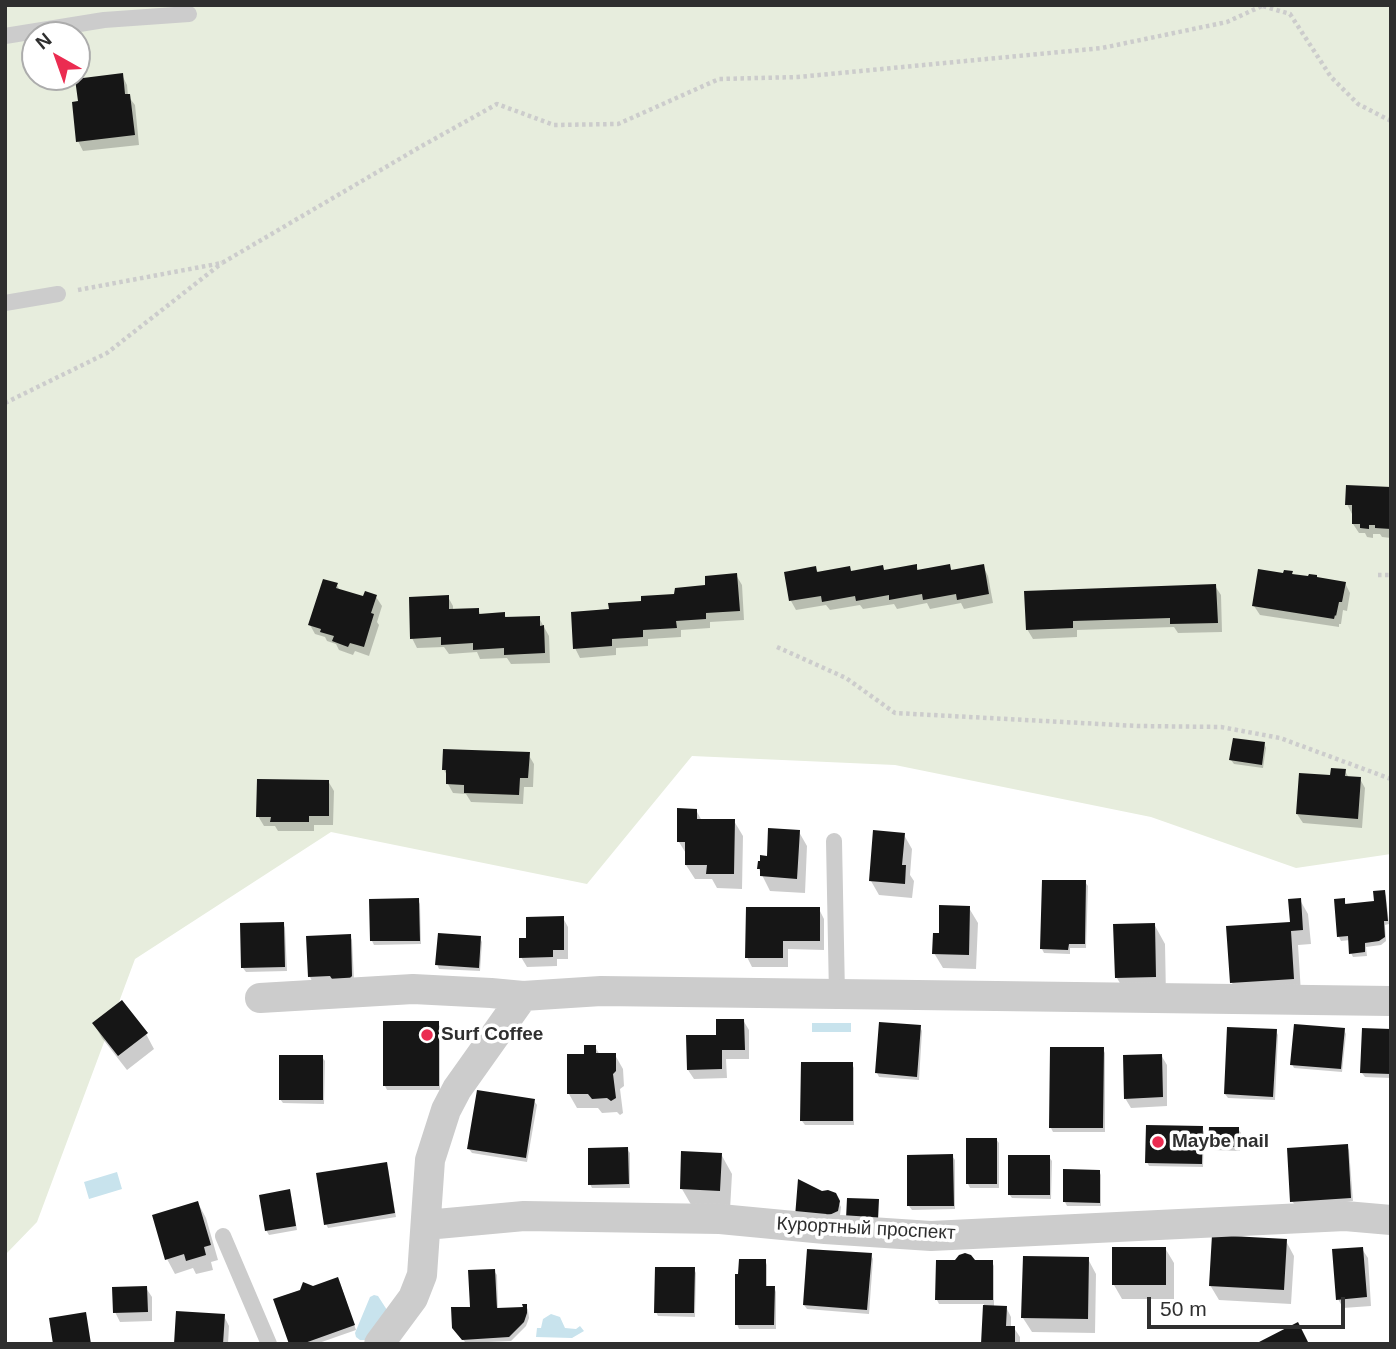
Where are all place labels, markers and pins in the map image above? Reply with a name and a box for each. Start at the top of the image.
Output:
place label: Surf Coffee [441,1024,543,1046]
marker: Surf Coffee [419,1027,435,1043]
place label: Maybe nail [1172,1131,1269,1153]
marker: Maybe nail [1150,1134,1166,1150]

